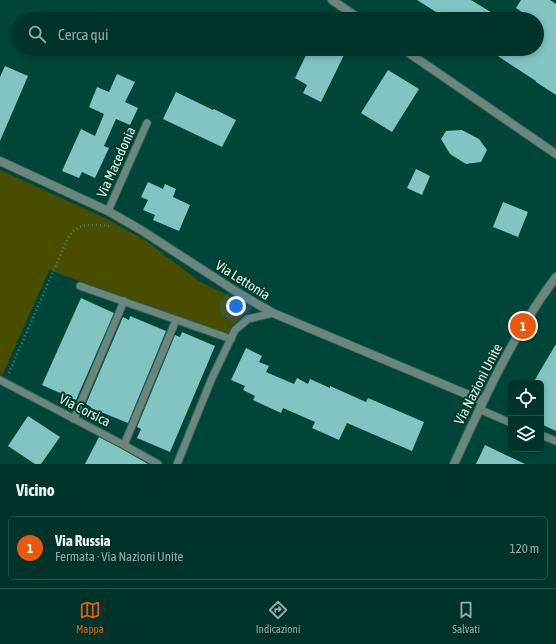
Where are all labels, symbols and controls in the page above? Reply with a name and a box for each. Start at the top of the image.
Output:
search box [12,12,544,56]
icon: search [26,23,48,45]
text: Cerca qui [58,26,108,43]
street label: Via Macedonia [93,124,139,200]
street label: Via Lettonia [213,257,273,303]
your location [226,296,246,316]
pin: 1 [510,311,536,341]
street label: Via Nazioni Unite [451,341,505,427]
map controls [508,380,544,452]
button: locate [508,380,544,416]
street label: Via Corsica [57,390,113,430]
button: layers [508,416,544,452]
text: Vicino [16,480,55,500]
text: Via Russia [55,532,111,549]
text: 1 [27,541,33,556]
text: 120 m [510,541,539,556]
text: Fermata · Via Nazioni Unite [55,549,184,564]
tab: Mappa [76,599,104,635]
tab: Indicazioni [256,599,300,635]
tab: Salvati [452,599,480,635]

